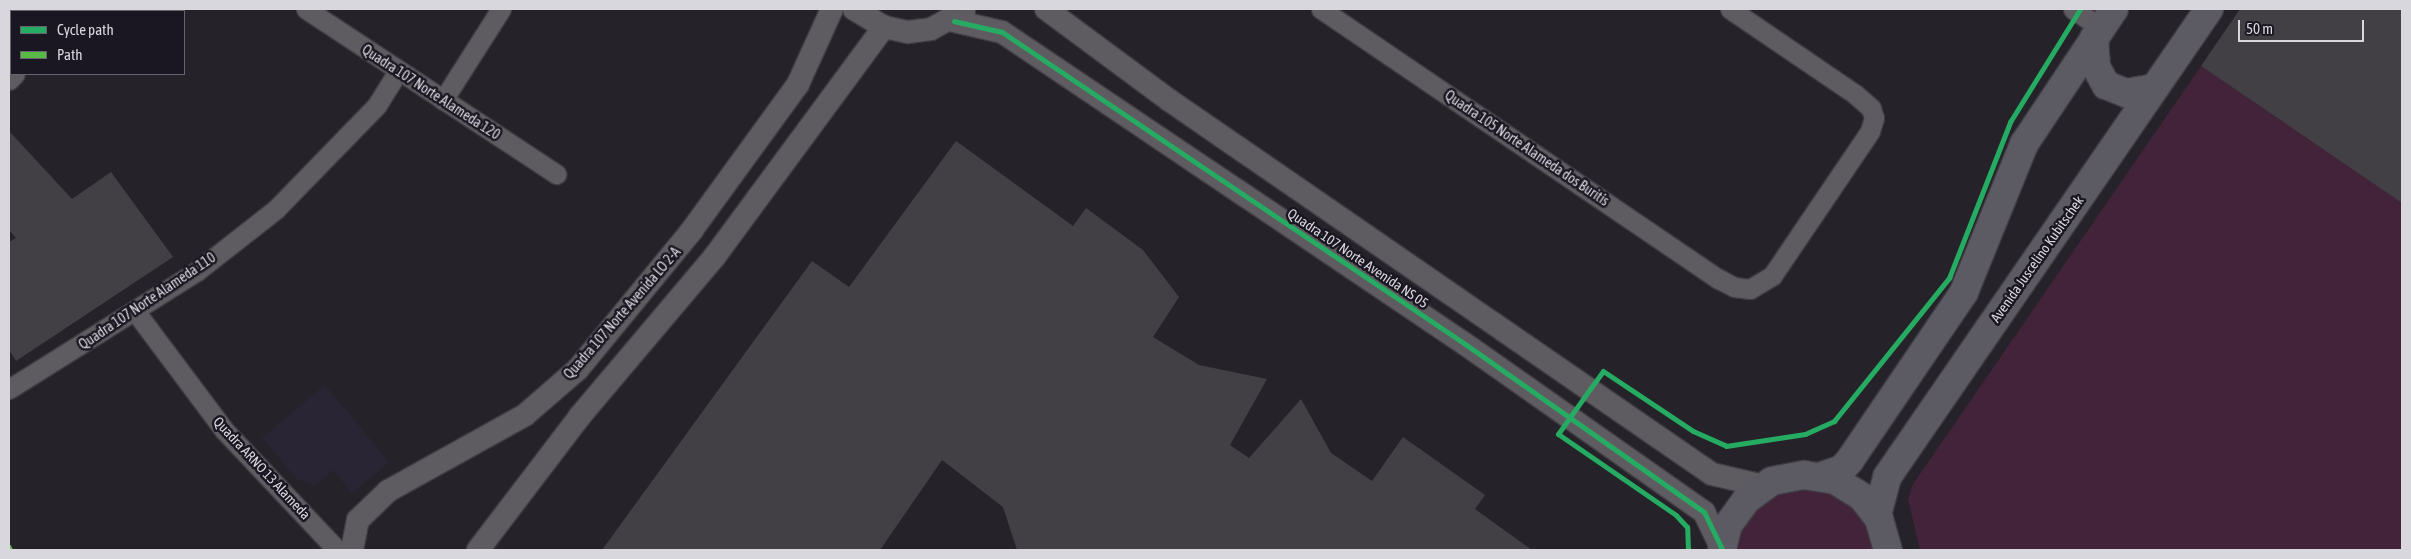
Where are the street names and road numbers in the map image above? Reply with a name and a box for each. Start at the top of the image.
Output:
street label: Quadra 107 Norte Alameda 120 [359,41,503,143]
street label: Quadra 105 Norte Alameda dos Buritís [1442,87,1612,209]
street label: Avenida Juscelino Kubitschek [1987,192,2087,326]
street label: Quadra 107 Norte Avenida NS 05 [1284,205,1432,311]
street label: Quadra 107 Norte Avenida LO 2-A [560,244,684,382]
street label: Quadra 107 Norte Alameda 110 [75,249,219,353]
street label: Quadra ARNO 13 Alameda [210,413,314,523]

